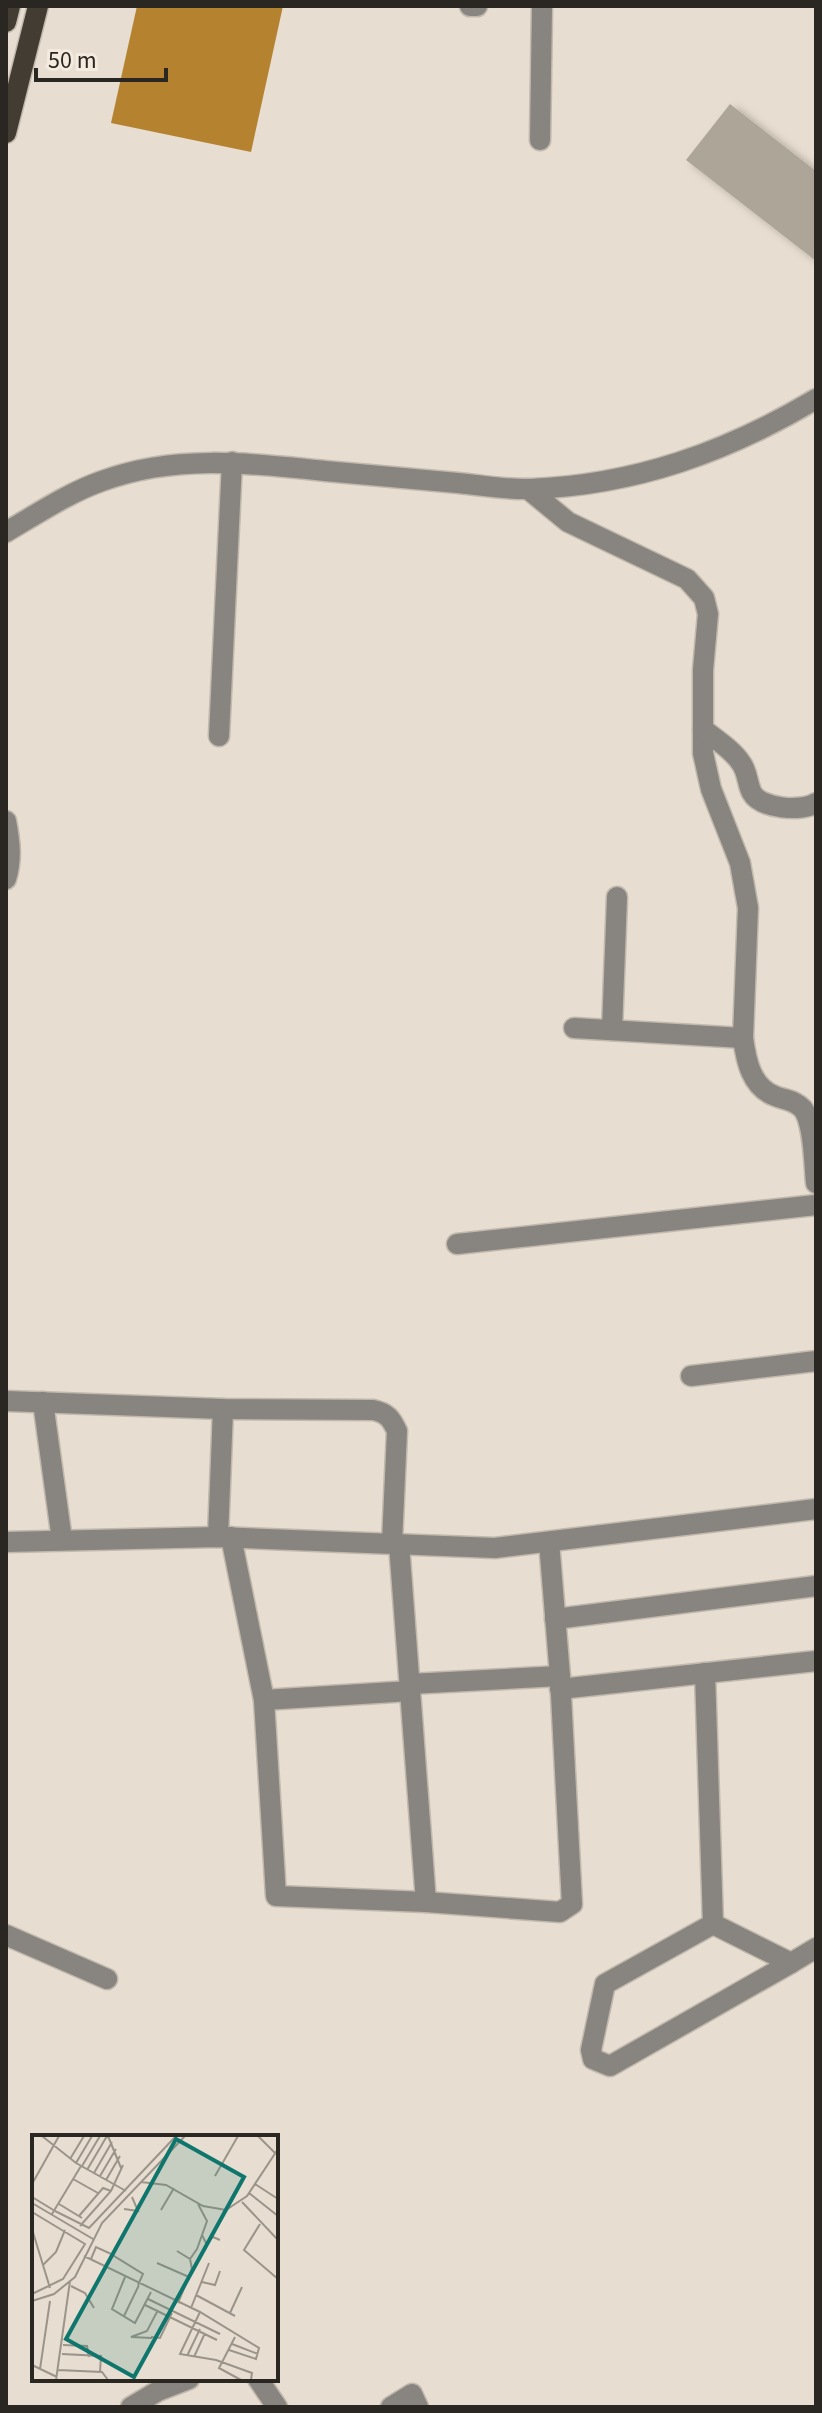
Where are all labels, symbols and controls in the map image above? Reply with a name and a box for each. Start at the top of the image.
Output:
scale bar [36,32,166,82]
text: 50 m [48,43,97,78]
inset map [32,2135,278,2381]

